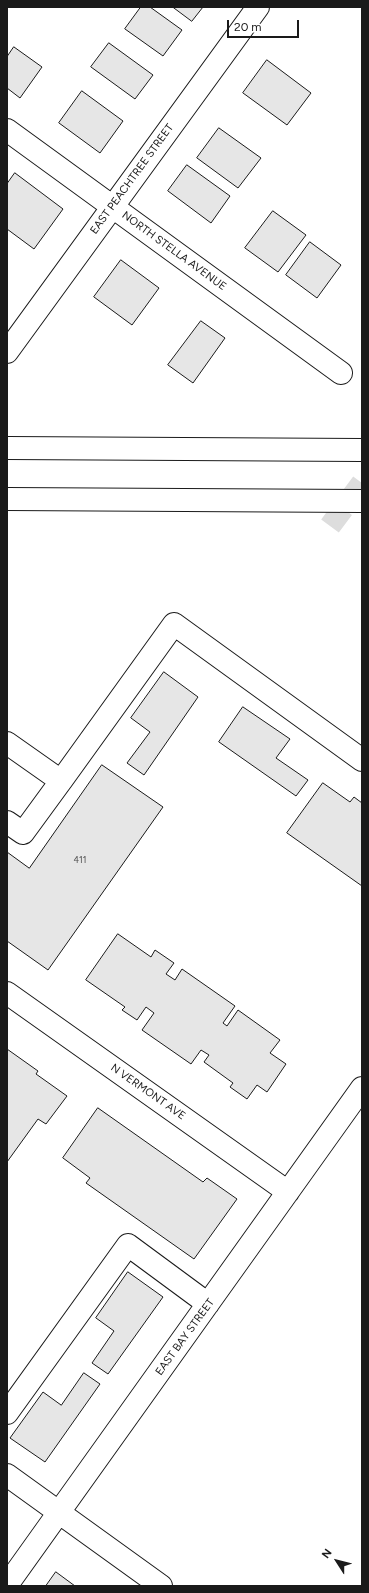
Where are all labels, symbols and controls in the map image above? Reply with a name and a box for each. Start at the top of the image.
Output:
scale bar [229,12,301,38]
text: 20 m [234,20,262,34]
street label: EAST PEACHTREE STREET [87,121,177,237]
street label: NORTH STELLA AVENUE [119,209,229,293]
house number: 411 [73,855,87,865]
street label: N VERMONT AVE [108,1061,188,1123]
street label: EAST BAY STREET [153,1296,217,1378]
north arrow [317,1541,357,1581]
text: N [319,1546,335,1561]

